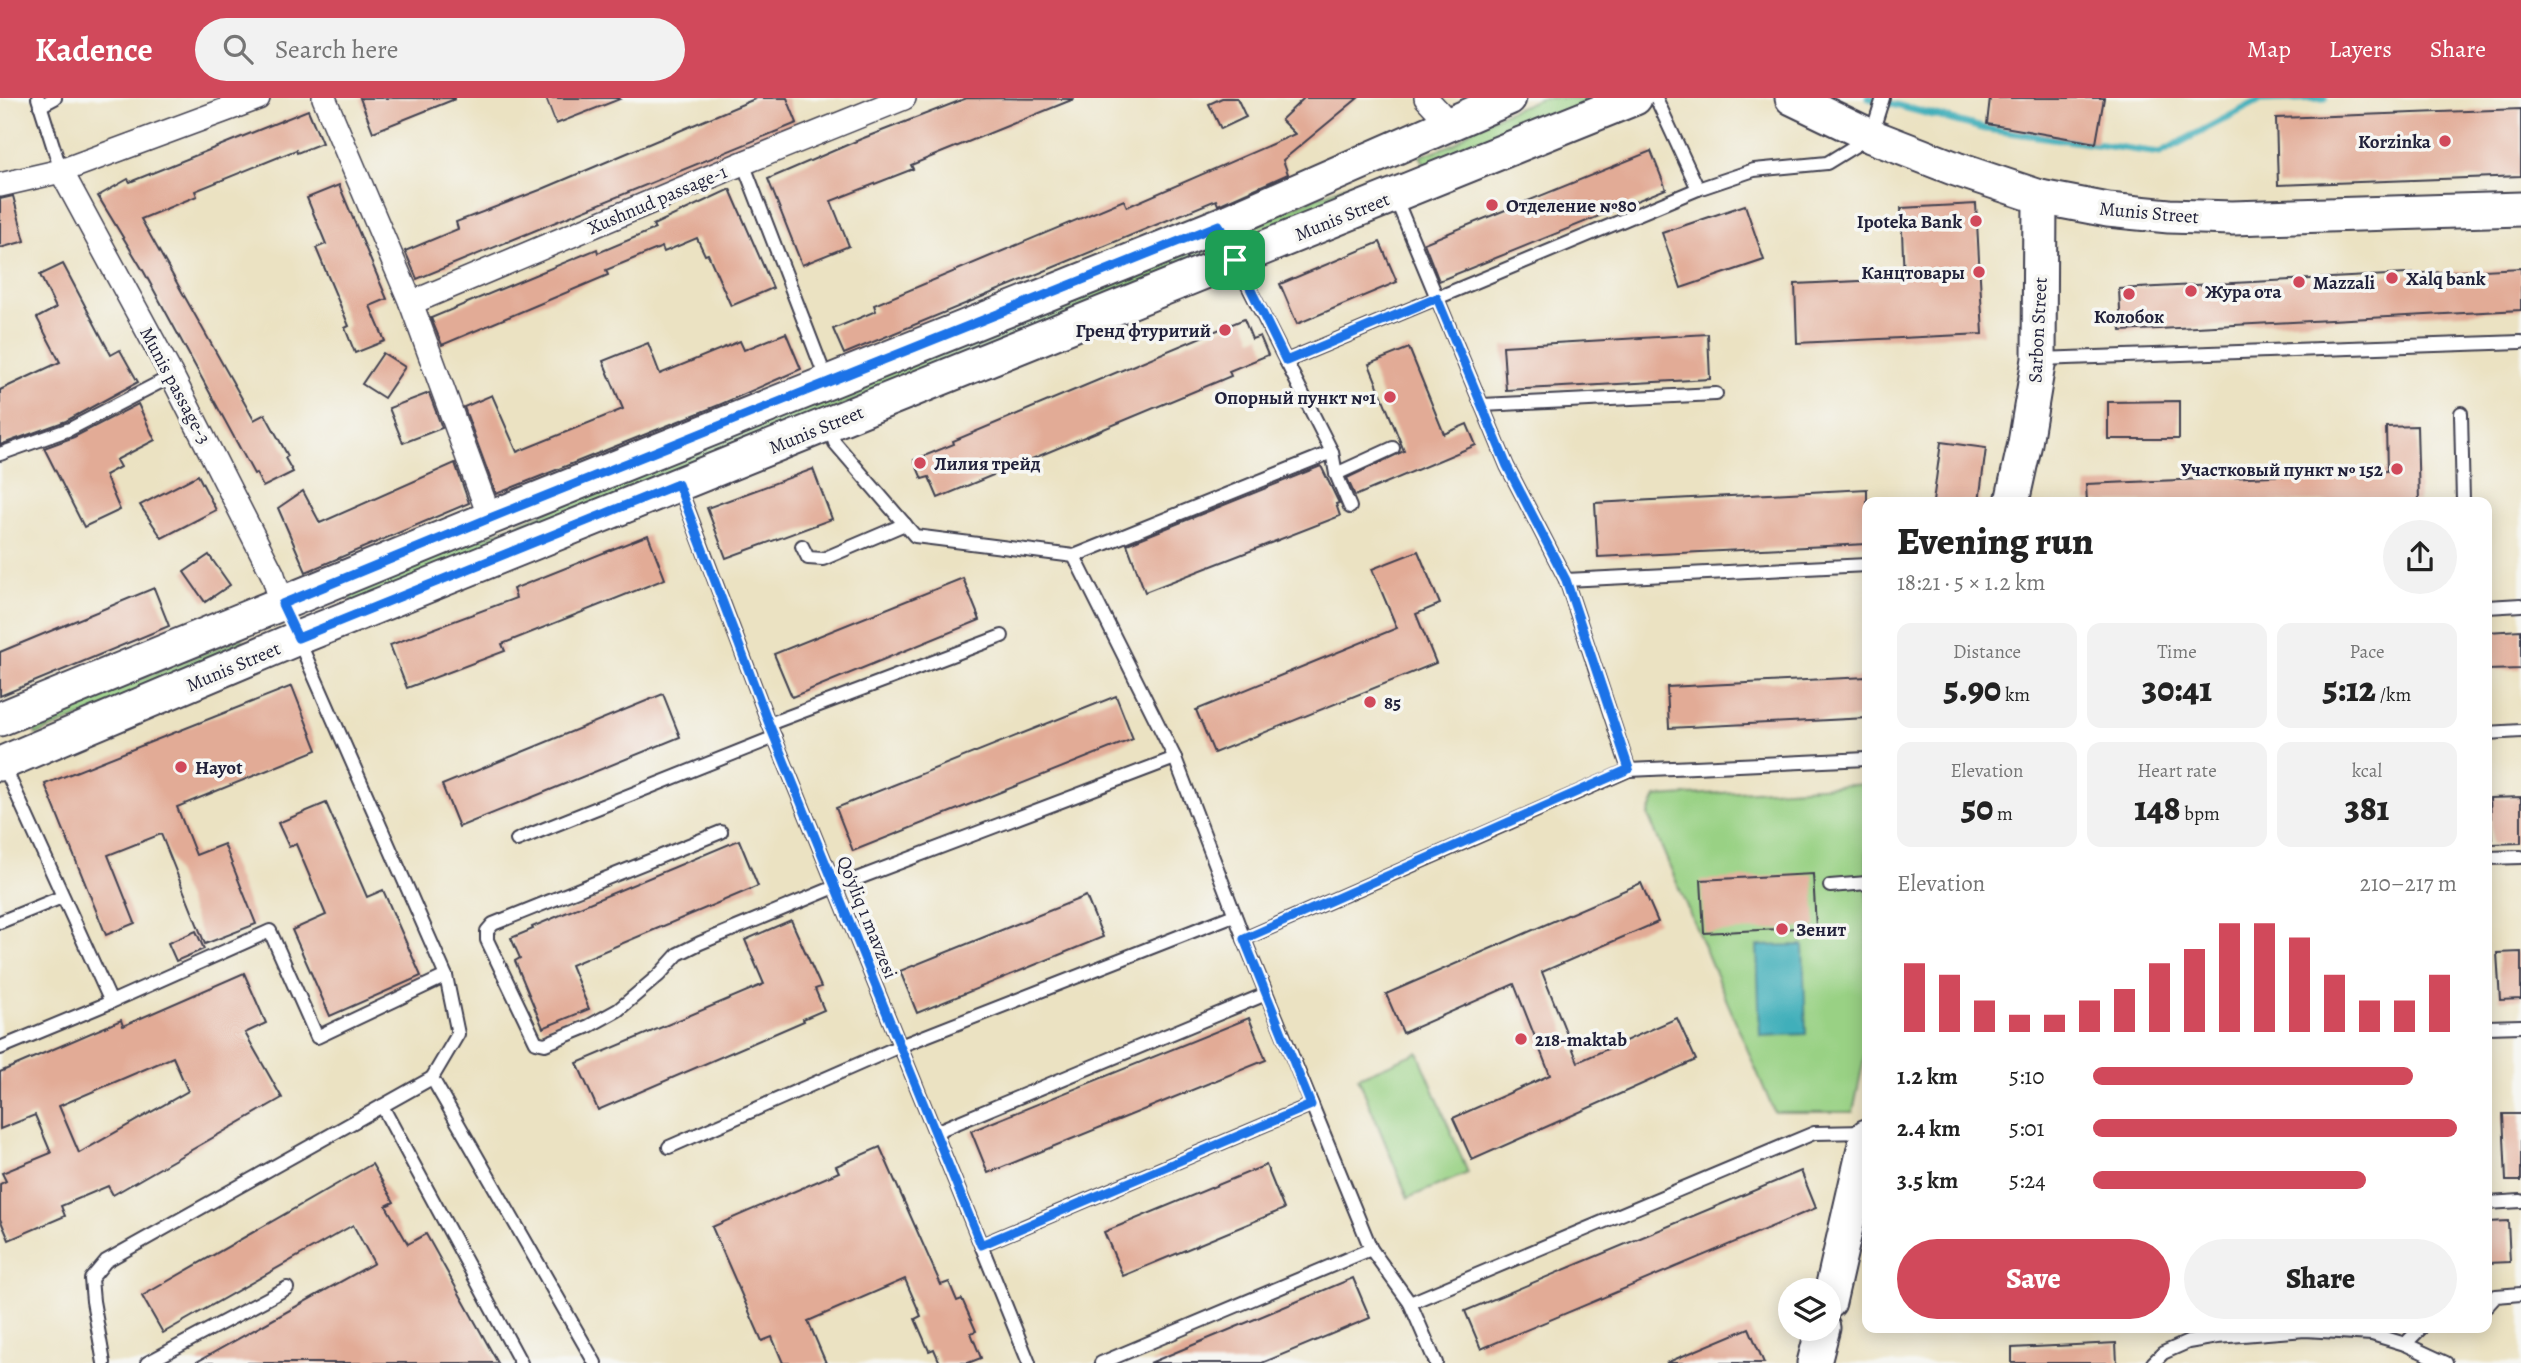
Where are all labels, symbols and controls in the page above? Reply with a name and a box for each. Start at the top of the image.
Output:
search box [195,18,685,81]
text: Kadence [35,27,153,72]
icon: search [219,30,257,68]
text: Search here [275,32,398,67]
text: Map [2247,33,2291,65]
text: Layers [2329,33,2392,65]
text: Share [2430,33,2486,65]
place label: Korzinka [2358,129,2432,155]
marker: Korzinka [2437,133,2453,149]
street label: Xushnud passage-1 [583,159,732,241]
street label: Munis Street [1291,186,1394,248]
place label: Отделение №80 [1506,193,1637,219]
street label: Munis Street [2098,196,2200,230]
marker: Отделение №80 [1484,197,1500,213]
place label: Ipoteka Bank [1857,209,1962,235]
marker: Ipoteka Bank [1968,213,1984,229]
pin [1205,230,1265,290]
icon: arrive [1216,241,1254,279]
place label: Канцтовары [1861,260,1965,286]
marker: Канцтовары [1971,264,1987,280]
place label: Xalq bank [2406,266,2486,292]
place label: Mazzali [2313,270,2376,296]
marker: Xalq bank [2384,270,2400,286]
marker: Mazzali [2291,274,2307,290]
street label: Sarbon Street [2022,277,2054,384]
place label: Жура ота [2205,279,2283,305]
marker: Жура ота [2183,283,2199,299]
marker: Колобок [2121,286,2137,302]
place label: Колобок [2094,304,2164,330]
place label: Гренд фтуритий [1076,318,1211,344]
street label: Munis passage-3 [133,322,217,449]
marker: Гренд фтуритий [1217,322,1233,338]
place label: Опорный пункт №1 [1214,385,1376,411]
marker: Опорный пункт №1 [1382,389,1398,405]
street label: Munis Street [765,399,868,461]
place label: Лилия трейд [934,451,1041,477]
marker: Лилия трейд [912,455,928,471]
place label: Участковый пункт № 152 [2181,457,2383,483]
marker: Участковый пункт № 152 [2389,461,2405,477]
text: Evening run [1897,515,2094,567]
button: share [2383,520,2457,594]
text: 18:21 · 5 × 1.2 km [1897,567,2046,598]
street label: Munis Street [182,635,284,698]
text: Distance [1953,639,2021,665]
text: Time [2157,639,2197,665]
text: Pace [2349,639,2385,665]
text: 5.90 [1944,665,2001,713]
text: 30:41 [2142,665,2212,713]
text: 5:12 [2323,665,2376,713]
text: km [2001,682,2030,708]
text: /km [2376,682,2411,708]
place label: 85 [1384,690,1401,716]
marker: 85 [1362,694,1378,710]
place label: Hayot [195,755,243,781]
text: Elevation [1951,758,2023,784]
text: Heart rate [2137,758,2217,784]
text: kcal [2352,758,2382,784]
marker: Hayot [173,759,189,775]
text: 50 [1961,784,1993,832]
text: 148 [2134,784,2181,832]
text: 381 [2345,784,2389,832]
text: m [1993,801,2013,827]
text: bpm [2181,801,2220,827]
street label: Qo'yliq 1 mavzesi [831,852,904,983]
text: Elevation [1897,868,1985,899]
text: 210–217 m [2360,868,2457,899]
place label: Зенит [1796,917,1847,943]
marker: Зенит [1774,921,1790,937]
place label: 218-maktab [1535,1027,1627,1053]
marker: 218-maktab [1513,1031,1529,1047]
text: 1.2 km [1897,1061,1958,1092]
text: 5:10 [2009,1061,2045,1092]
text: 2.4 km [1897,1113,1960,1144]
text: 5:01 [2009,1113,2045,1144]
text: 3.5 km [1897,1165,1958,1196]
text: 5:24 [2009,1165,2046,1196]
button: Save [1897,1239,2170,1319]
button: Share [2184,1239,2457,1319]
map controls [1778,1278,1841,1341]
button: layers [1778,1278,1841,1341]

